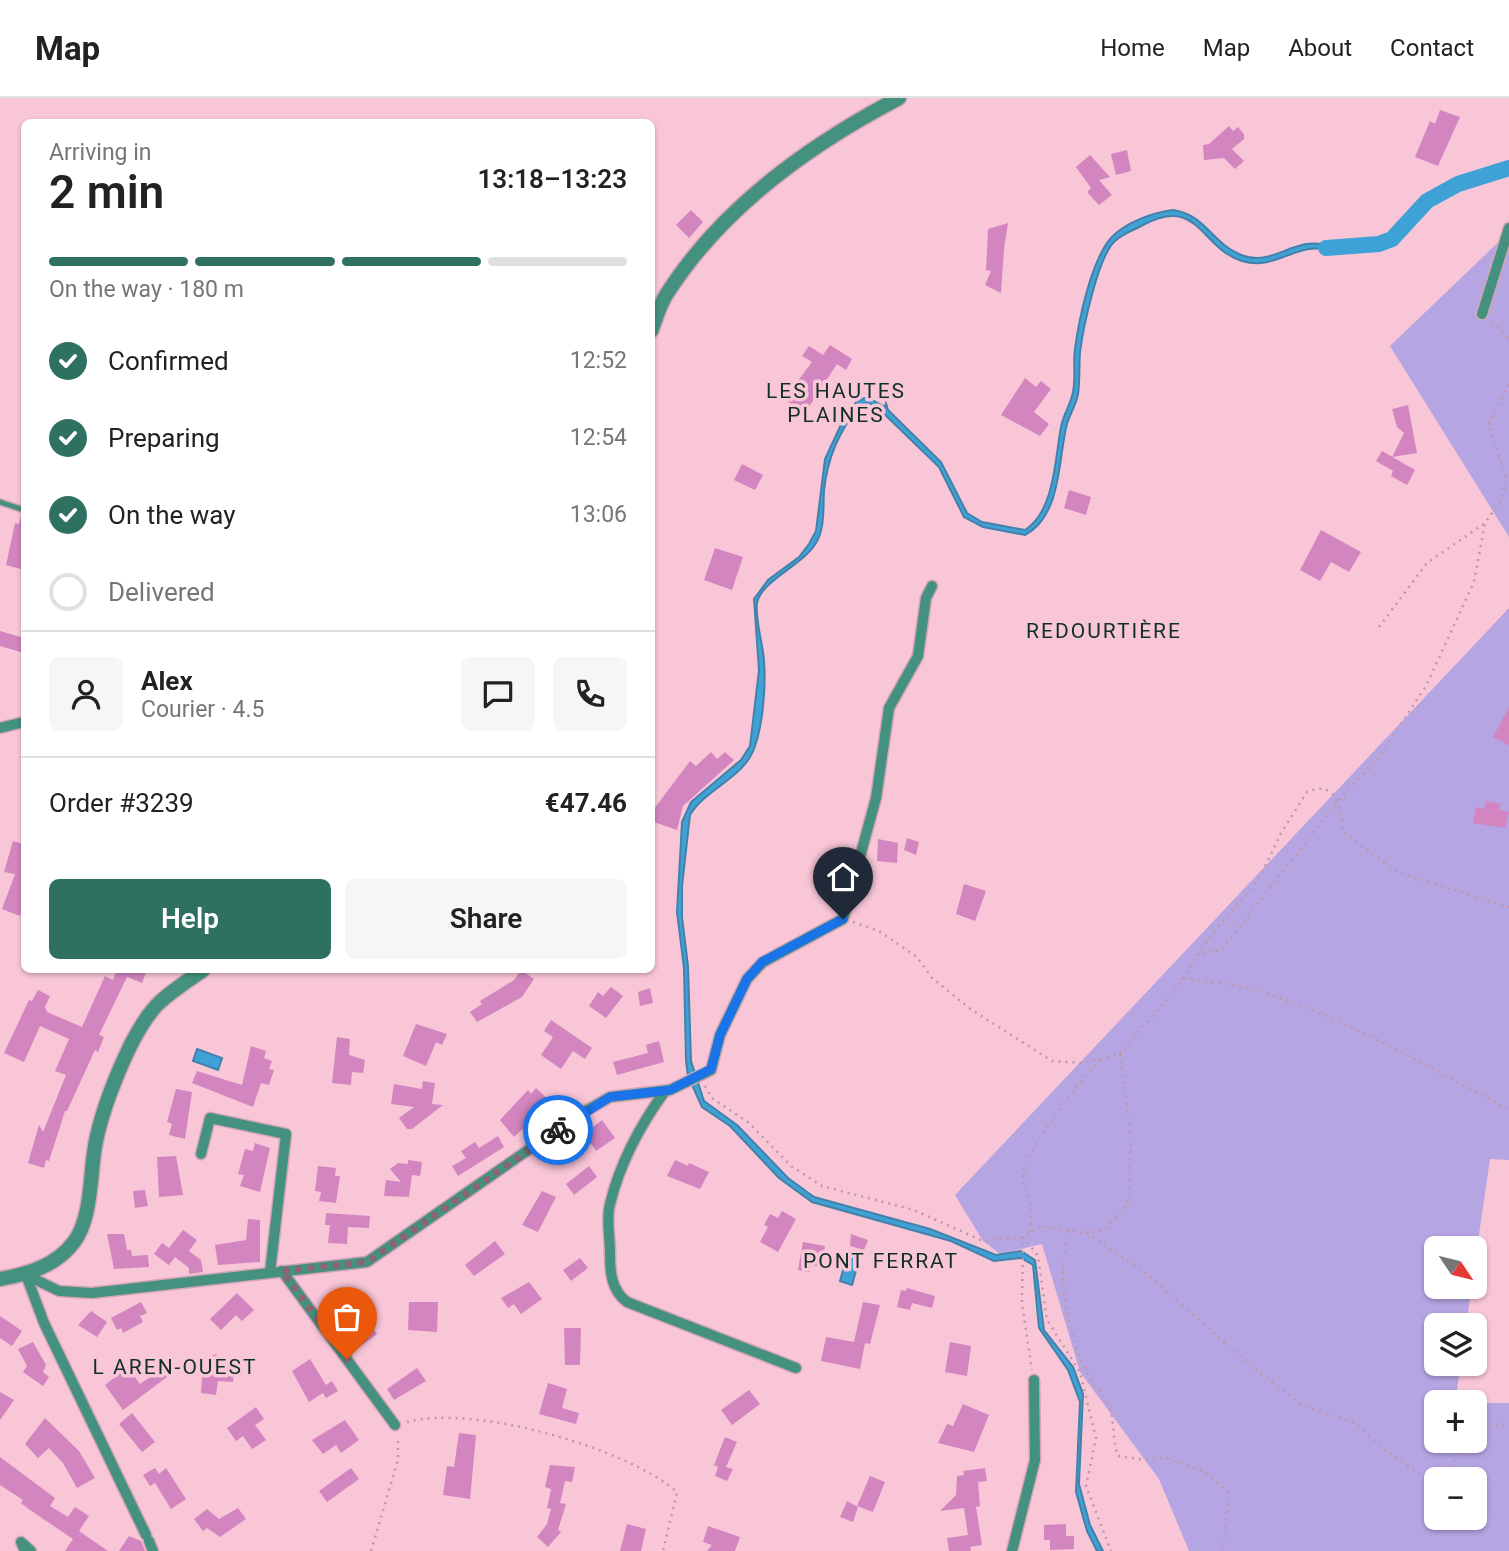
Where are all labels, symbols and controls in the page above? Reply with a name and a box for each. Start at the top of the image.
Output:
text: Map [35,29,100,68]
text: Home [1100,34,1165,62]
text: Map [1203,34,1250,62]
text: About [1288,34,1352,62]
text: Contact [1390,34,1474,62]
text: Arriving in [49,139,152,166]
text: 13:18–13:23 [477,164,627,194]
text: 2 min [49,165,164,219]
text: On the way · 180 m [49,276,244,303]
icon: check [49,342,87,380]
text: Confirmed [108,346,229,376]
text: 12:52 [570,347,627,374]
district label: LES HAUTES PLAINES [766,379,906,427]
icon: check [49,419,87,457]
text: Preparing [108,423,220,453]
text: 12:54 [570,424,627,451]
icon: check [49,496,87,534]
text: On the way [108,500,236,530]
text: 13:06 [570,501,627,528]
text: Delivered [108,577,215,607]
district label: REDOURTIÈRE [1026,619,1182,643]
button: person [49,657,123,731]
button: chat [461,657,535,731]
button: phone [553,657,627,731]
text: Alex [141,666,193,696]
text: Courier · 4.5 [141,696,264,723]
text: Order #3239 [49,788,194,818]
text: €47.46 [545,788,627,818]
pin [813,847,873,919]
icon: home [824,858,862,896]
button: Help [49,879,331,959]
button: Share [345,879,627,959]
courier [523,1095,593,1165]
icon: bike [539,1111,577,1149]
north arrow [1424,1236,1488,1298]
map controls [1424,1236,1487,1530]
district label: PONT FERRAT [803,1249,959,1273]
pin [317,1287,377,1359]
icon: bag [328,1298,366,1336]
button: layers [1424,1313,1487,1376]
district label: L AREN-OUEST [93,1355,257,1379]
button: + [1424,1390,1487,1453]
button: − [1424,1467,1487,1530]

